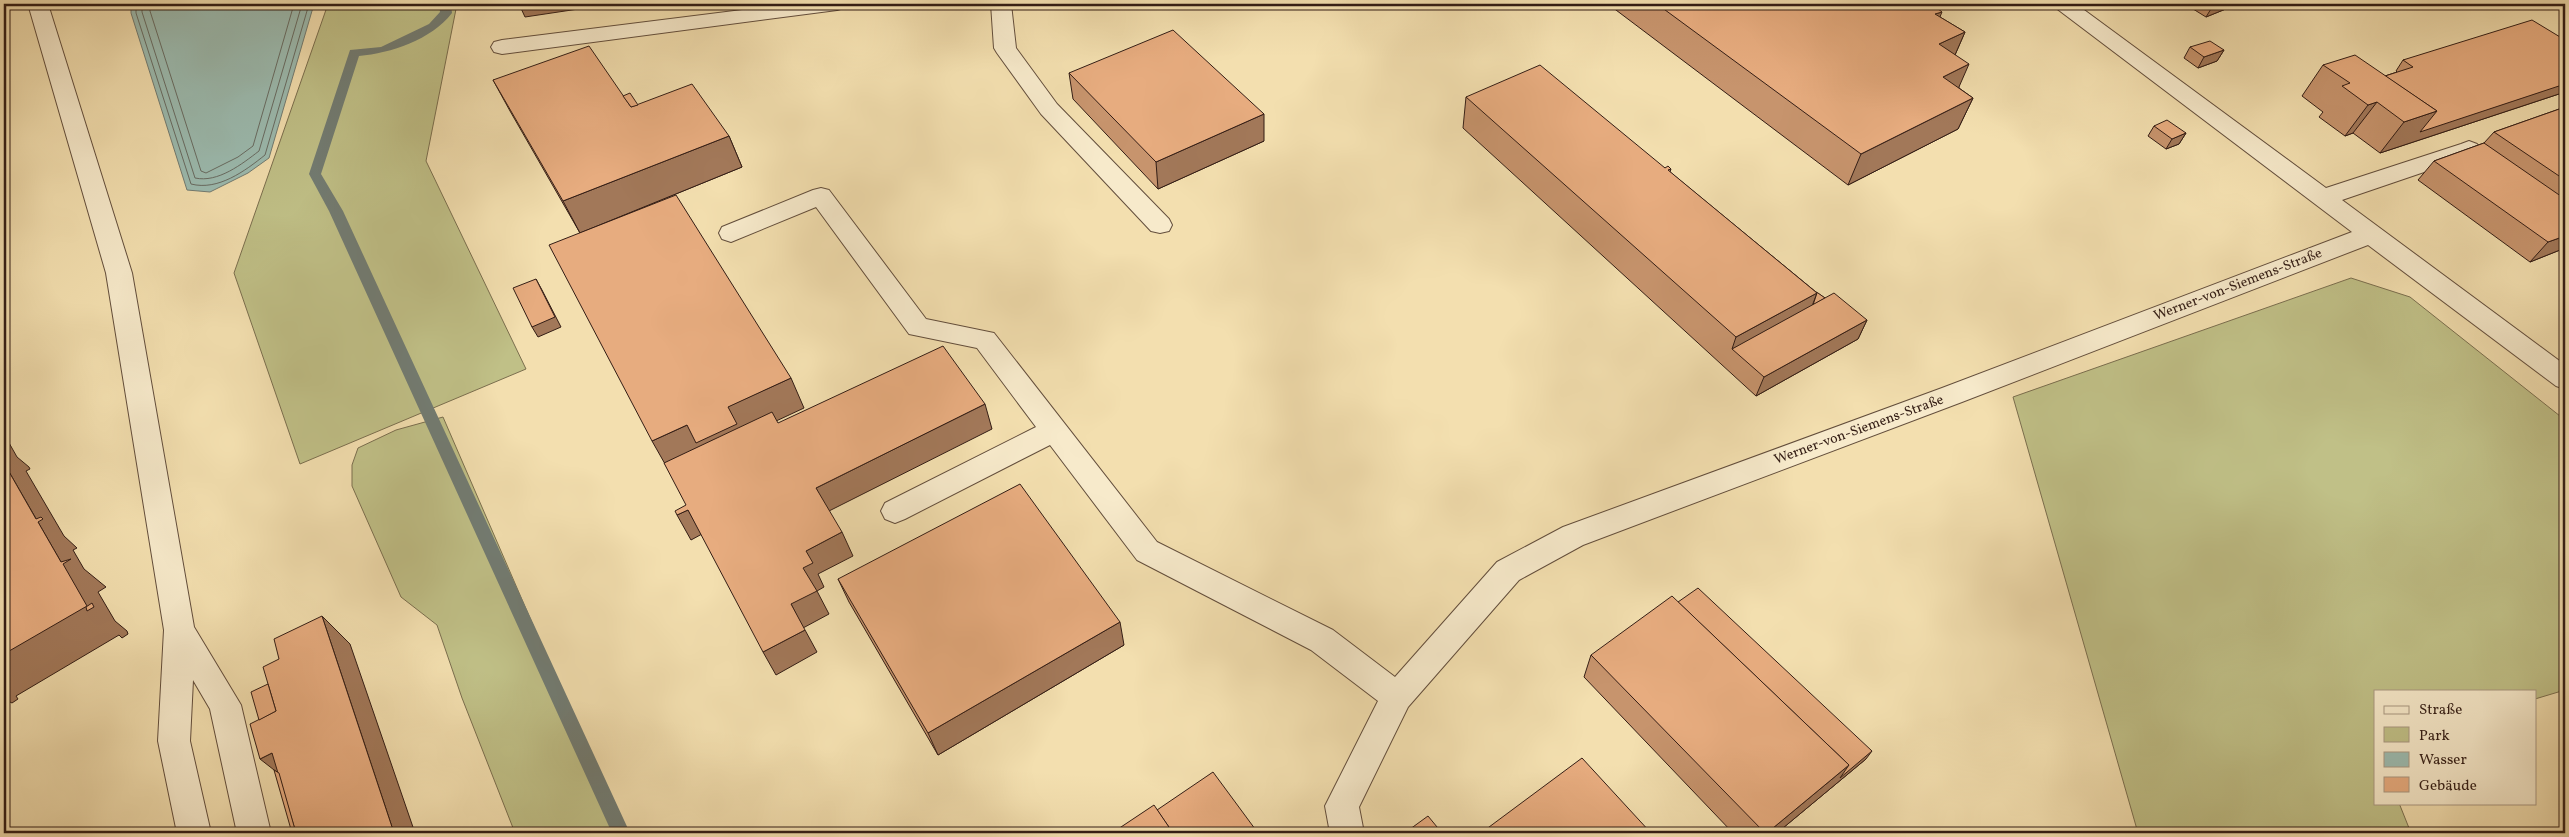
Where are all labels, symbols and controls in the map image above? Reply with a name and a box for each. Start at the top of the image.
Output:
street label: Werner-von-Siemens-Straße [2151,244,2325,326]
street label: Werner-von-Siemens-Straße [1772,390,1947,470]
legend [2374,690,2536,804]
text: Straße [2419,700,2462,721]
text: Park [2419,726,2450,747]
text: Wasser [2419,750,2467,771]
text: Gebäude [2419,776,2477,797]

